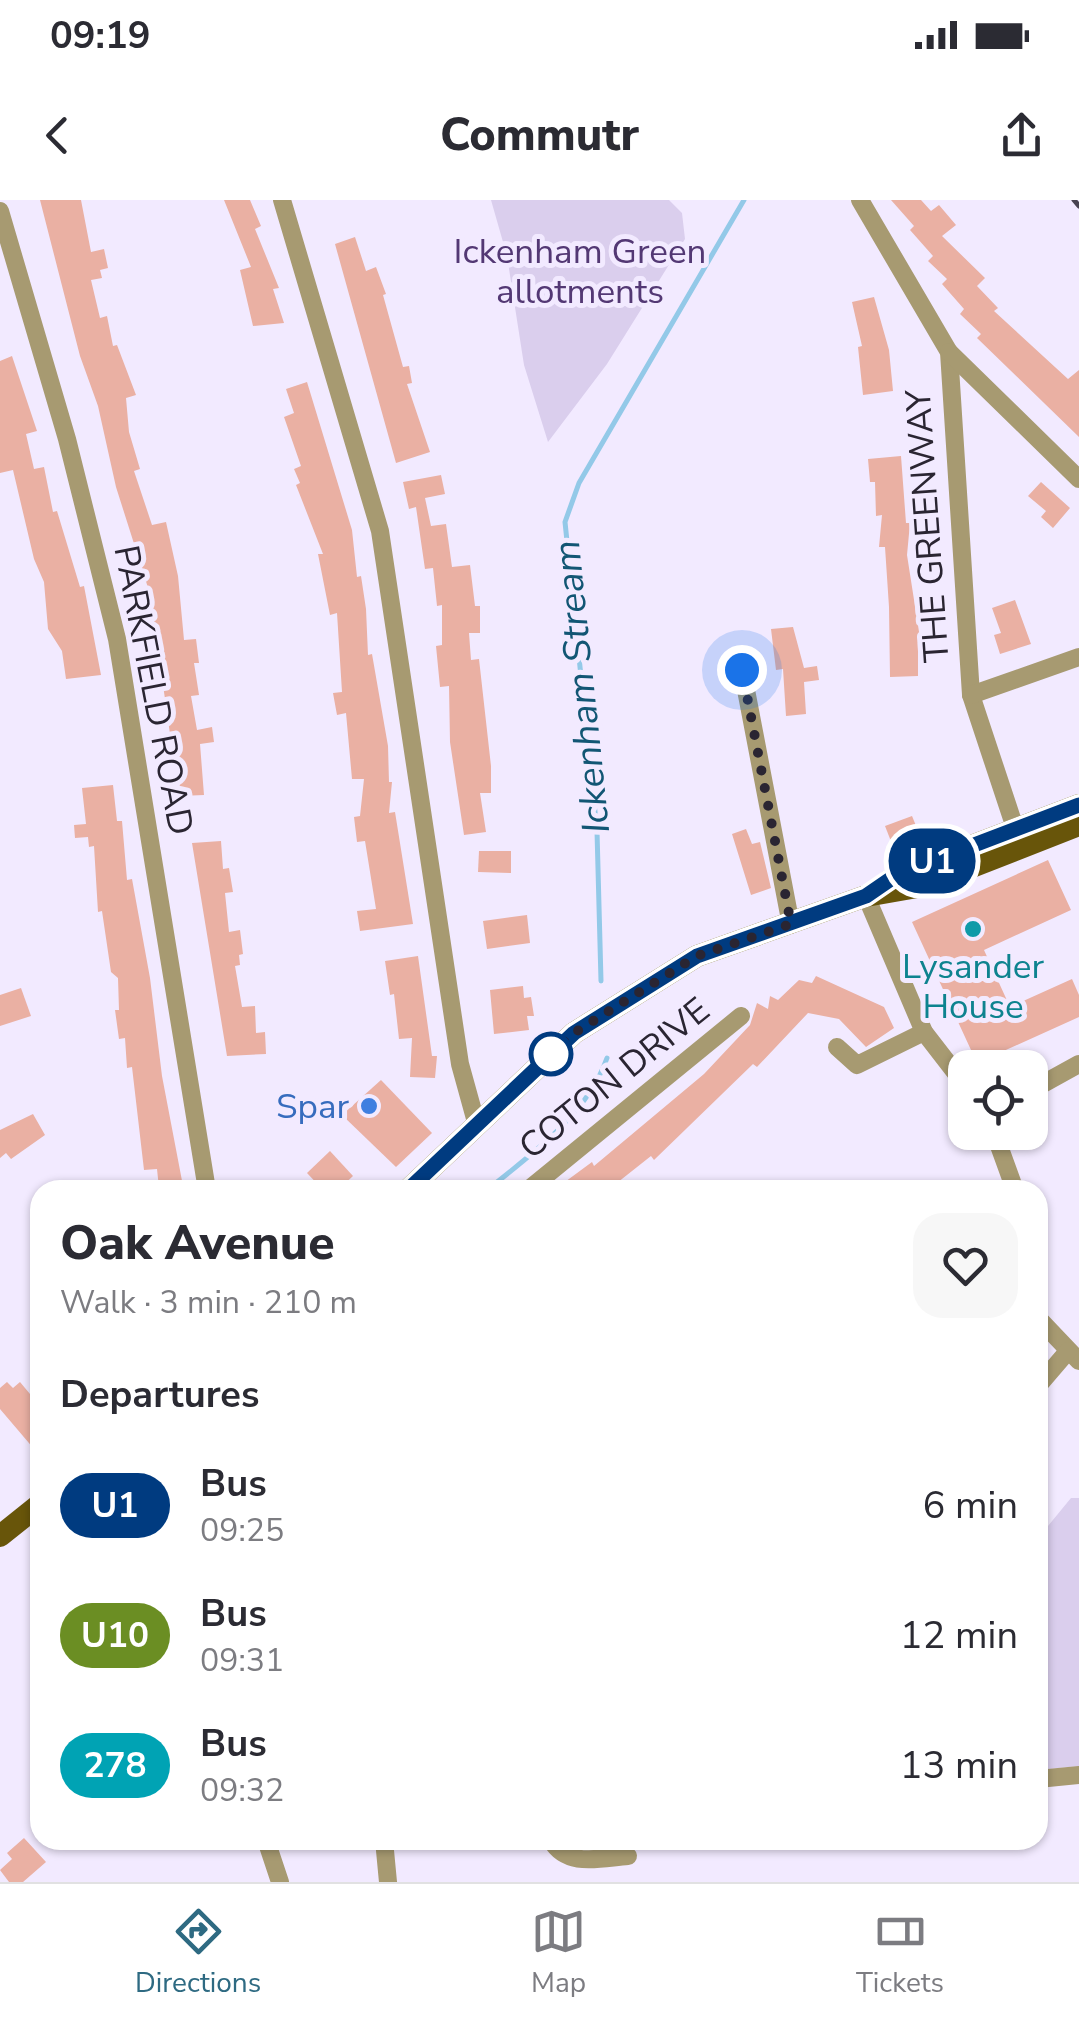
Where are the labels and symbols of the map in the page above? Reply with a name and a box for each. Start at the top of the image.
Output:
park label: Ickenham Green allotments [454,228,706,315]
street label: THE GREENWAY [894,387,960,664]
water label: Ickenham Stream [541,538,622,836]
street label: PARKFIELD ROAD [102,541,205,839]
your location [717,645,767,695]
line badge: U1 [887,828,977,894]
marker: Lysander House [962,918,984,940]
place label: Lysander House [902,943,1044,1030]
street label: COTON DRIVE [509,987,719,1170]
unlabelled marker [530,1033,572,1075]
place label: Spar [276,1083,349,1130]
marker: Spar [358,1095,380,1117]

